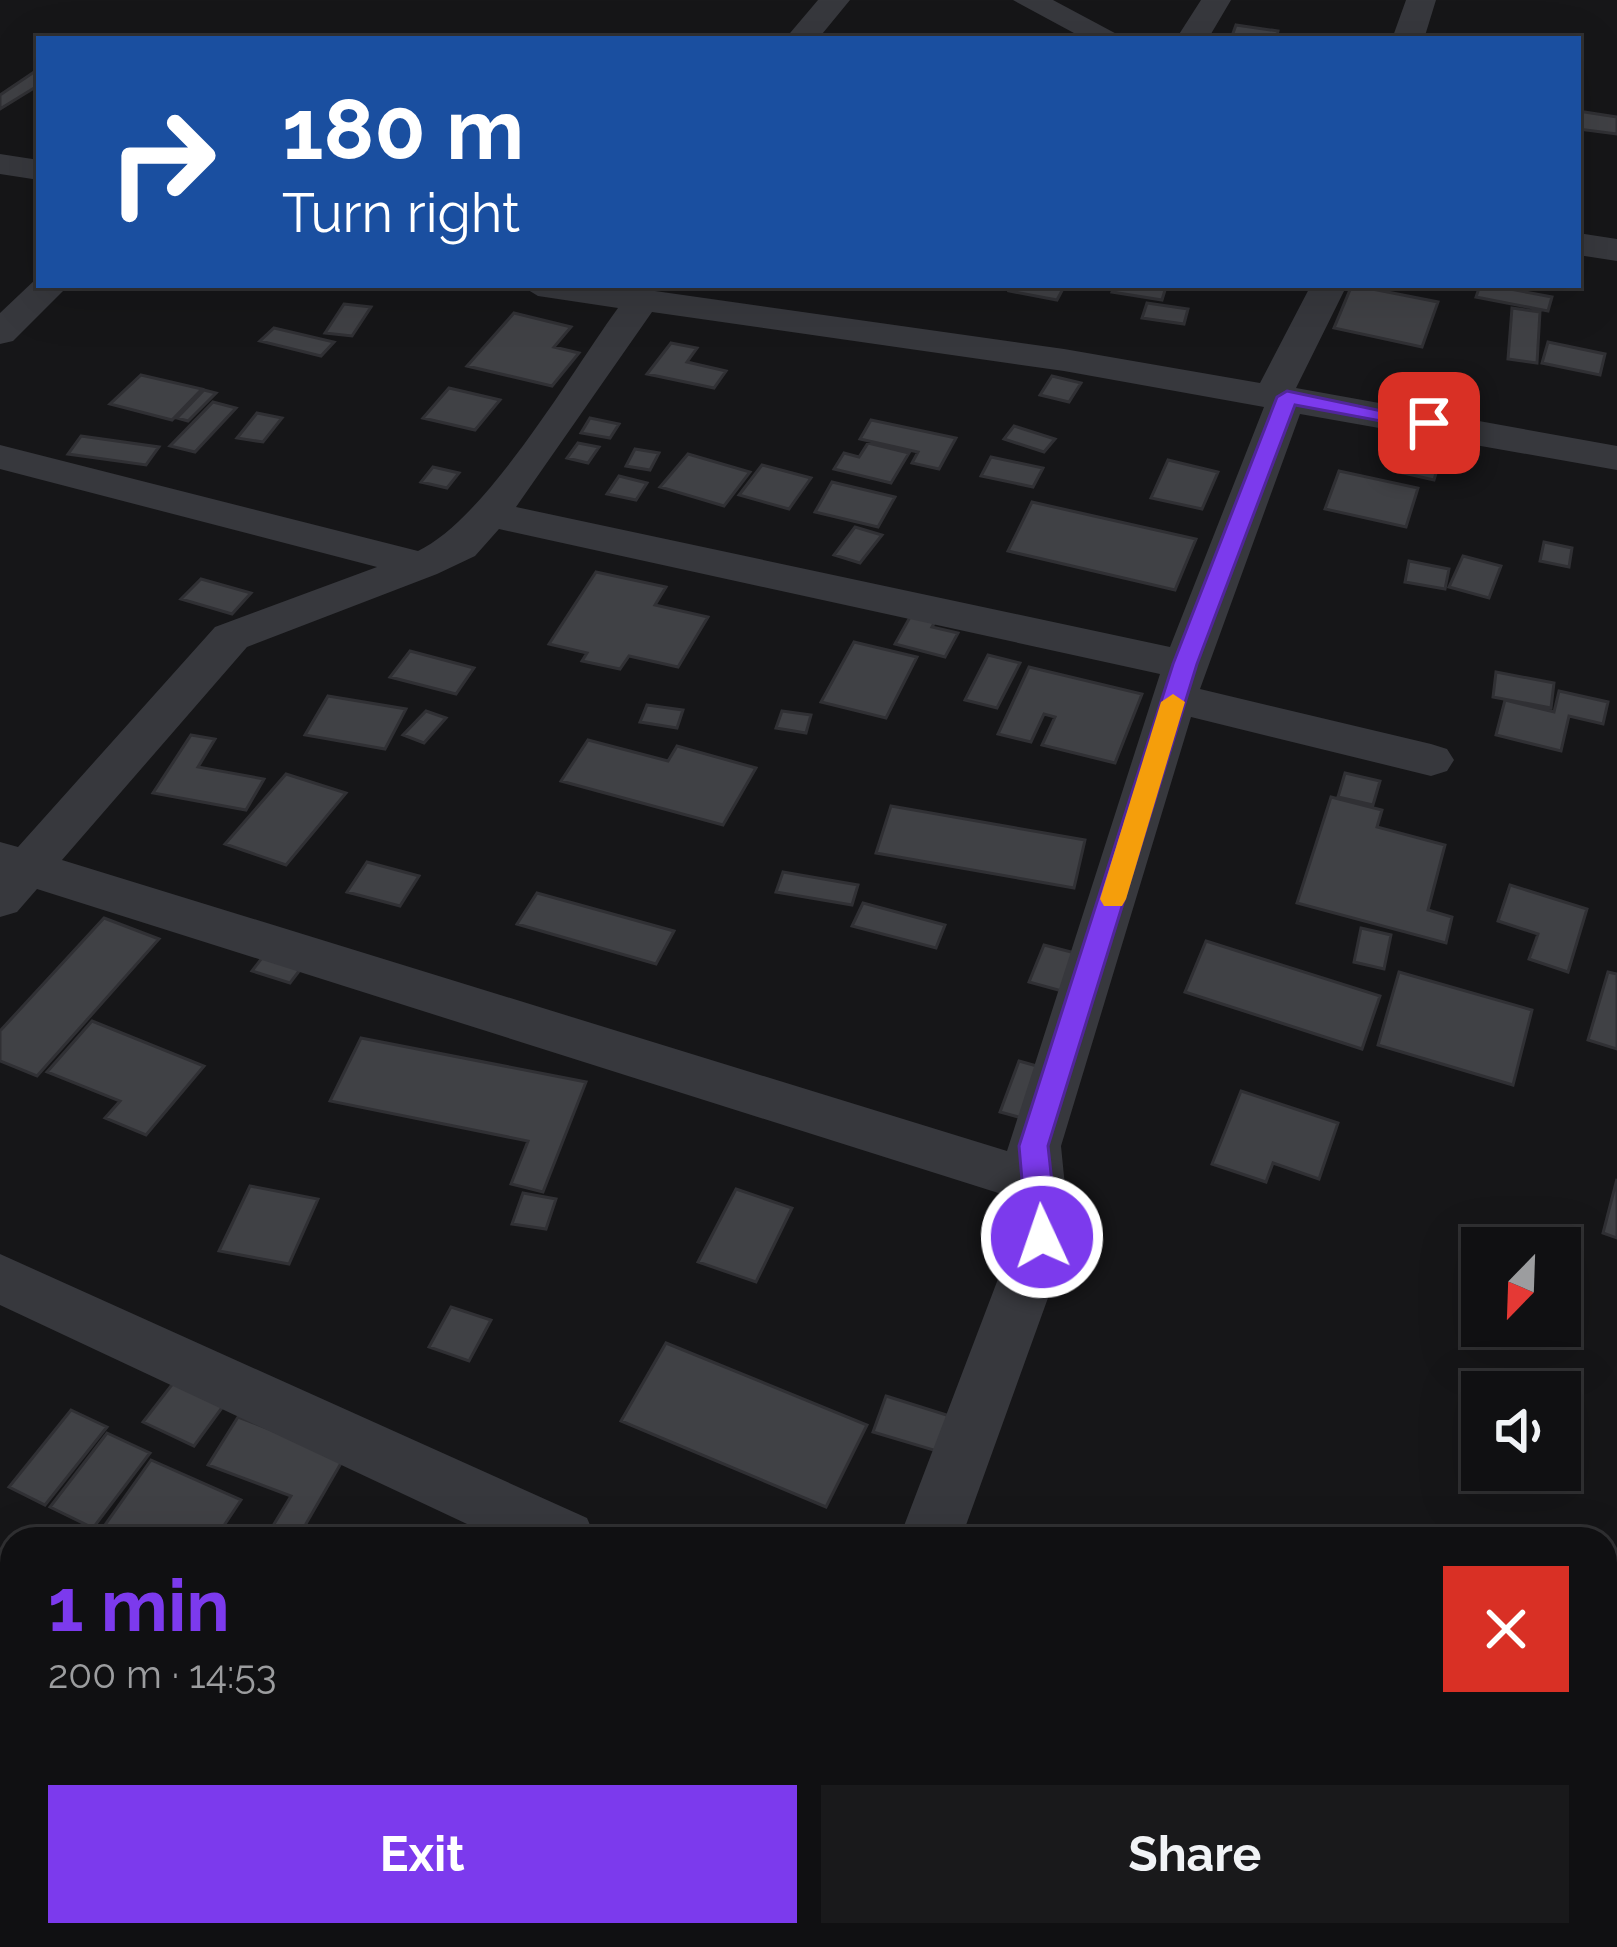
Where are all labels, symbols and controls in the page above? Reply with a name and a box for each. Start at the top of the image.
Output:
text: 180 m [282,80,524,179]
icon: right [84,84,240,240]
text: Turn right [282,181,520,245]
pin [1378,372,1480,474]
icon: arrive [1396,390,1462,456]
position arrow [979,1174,1105,1300]
north arrow [1461,1227,1581,1347]
map controls [1461,1227,1581,1491]
button: sound [1461,1371,1581,1491]
text: 1 min [48,1563,230,1648]
button: close [1443,1566,1569,1692]
text: 200 m · 14:53 [48,1651,277,1697]
button: Exit [48,1785,797,1923]
button: Share [821,1785,1569,1923]

